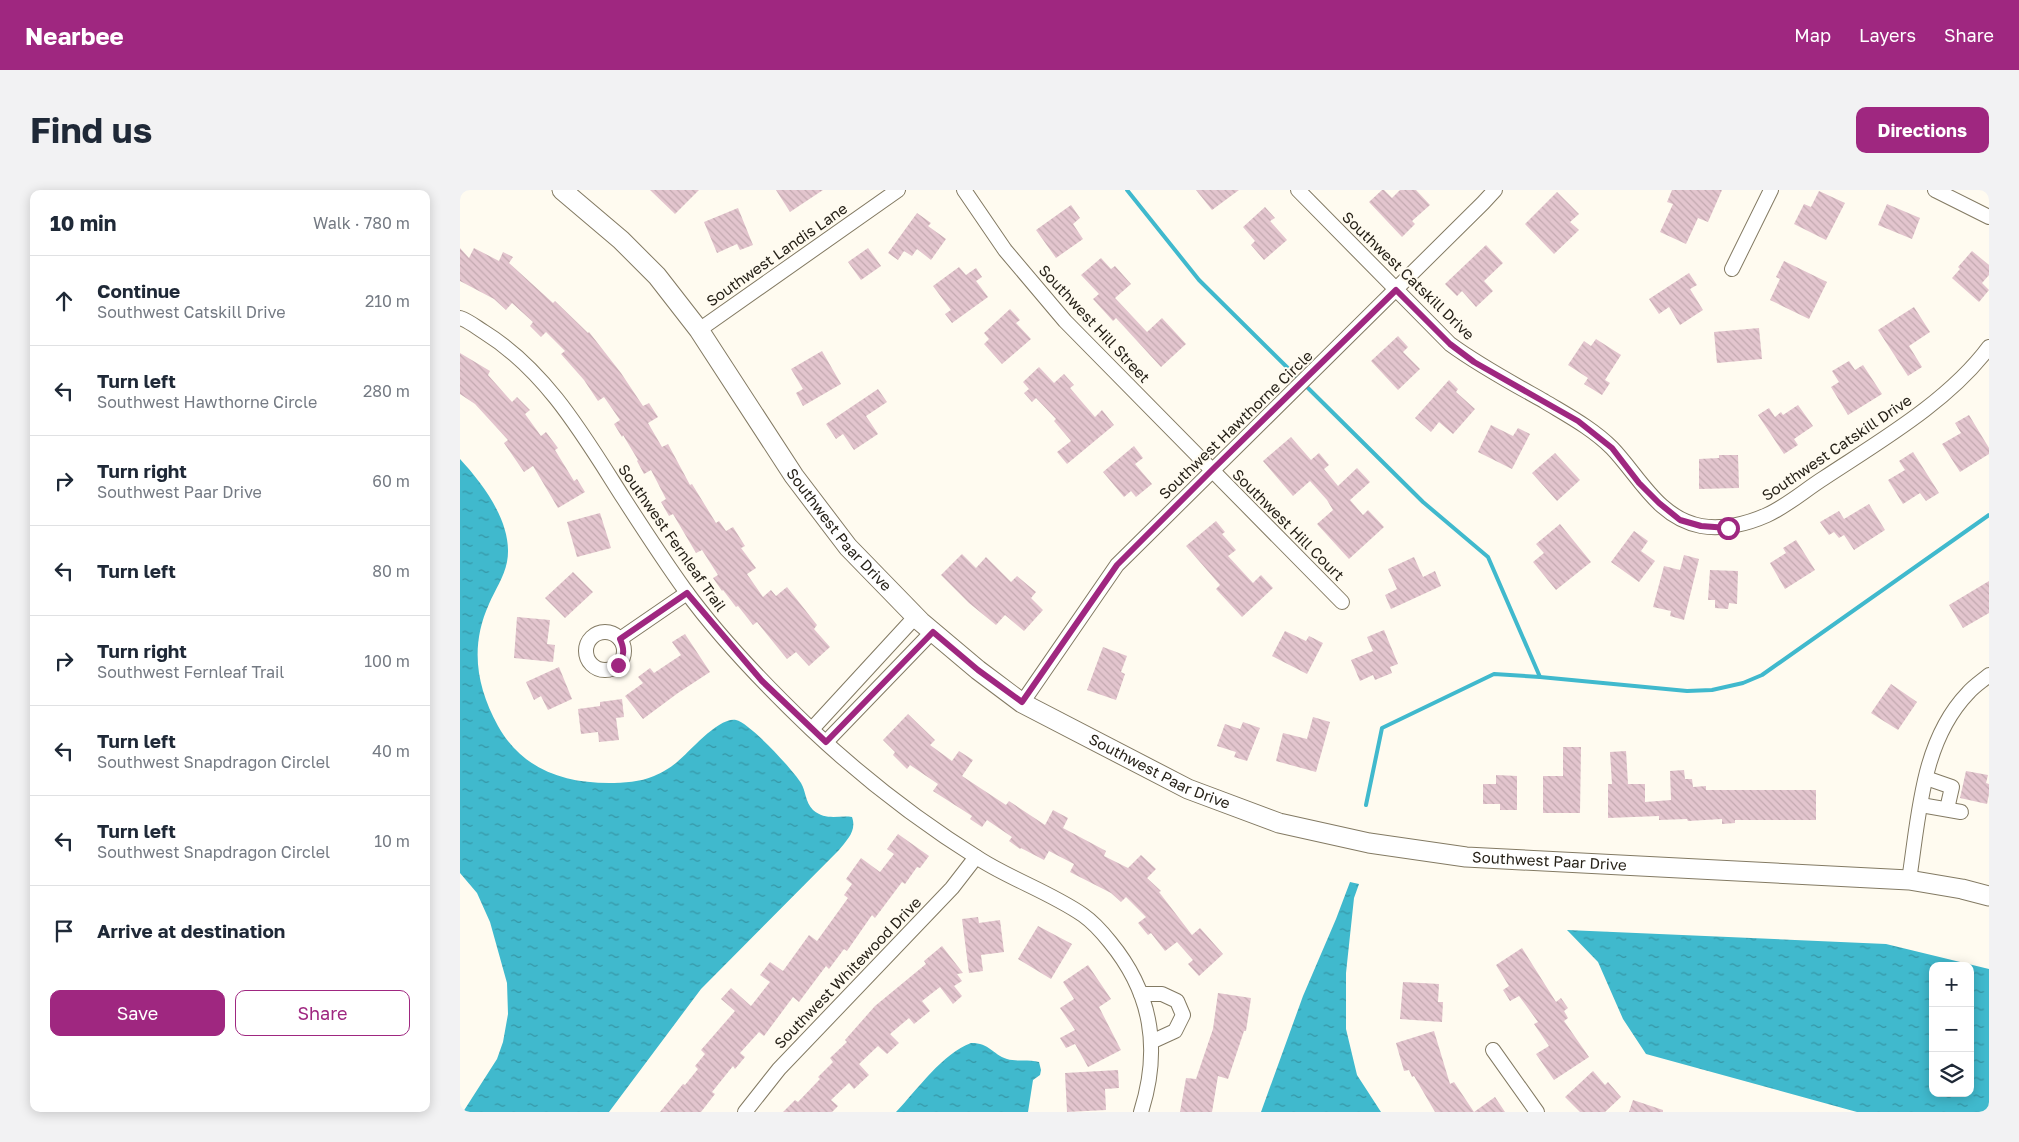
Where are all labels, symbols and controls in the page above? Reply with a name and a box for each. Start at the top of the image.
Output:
text: Nearbee [25,21,124,50]
text: Map [1794,24,1831,46]
text: Layers [1859,24,1916,46]
text: Share [1944,24,1994,46]
button: Directions [1856,107,1989,153]
text: Find us [30,109,152,151]
street label: Southwest Landis Lane [703,199,850,310]
street label: Southwest Catskill Drive [1339,207,1479,343]
text: 10 min [50,210,117,236]
text: Walk · 780 m [313,213,410,233]
street label: Southwest Hill Street [1036,261,1154,386]
text: Continue [97,279,180,302]
icon: ahead [50,287,78,315]
text: 210 m [365,291,410,311]
text: Southwest Catskill Drive [97,302,285,322]
street label: Southwest Hawthorne Circle [1155,346,1316,502]
text: Turn left [97,369,176,392]
icon: left [50,377,78,405]
text: 280 m [363,381,410,401]
street label: Southwest Catskill Drive [1758,390,1915,504]
text: Southwest Hawthorne Circle [97,392,317,412]
text: Turn right [97,459,187,482]
street label: Southwest Fernleaf Trail [615,460,731,615]
street label: Southwest Paar Drive [783,464,896,595]
street label: Southwest Hill Court [1229,465,1348,584]
icon: right [50,467,78,495]
text: 60 m [372,471,410,491]
text: Southwest Paar Drive [97,482,262,502]
route start [1717,517,1740,540]
icon: left [50,557,78,585]
text: Turn left [97,559,176,582]
text: 80 m [372,561,410,581]
text: Turn right [97,639,187,662]
icon: right [50,647,78,675]
text: 100 m [364,651,410,671]
route end [607,654,630,677]
text: Southwest Fernleaf Trail [97,662,284,682]
text: Turn left [97,729,176,752]
street label: Southwest Paar Drive [1086,729,1233,812]
icon: left [50,737,78,765]
text: 40 m [372,741,410,761]
text: Southwest Snapdragon Circlel [97,752,330,772]
text: Turn left [97,819,176,842]
icon: left [50,827,78,855]
text: 10 m [374,831,410,851]
text: Southwest Snapdragon Circlel [97,842,330,862]
street label: Southwest Paar Drive [1472,847,1627,873]
street label: Southwest Whitewood Drive [770,893,925,1052]
icon: arrive [50,917,78,945]
text: Arrive at destination [97,919,285,942]
map controls [1929,962,1974,1097]
button: + [1929,962,1974,1007]
button: Save [50,990,225,1036]
button: Share [235,990,410,1036]
button: − [1929,1007,1974,1052]
button: layers [1929,1052,1974,1097]

